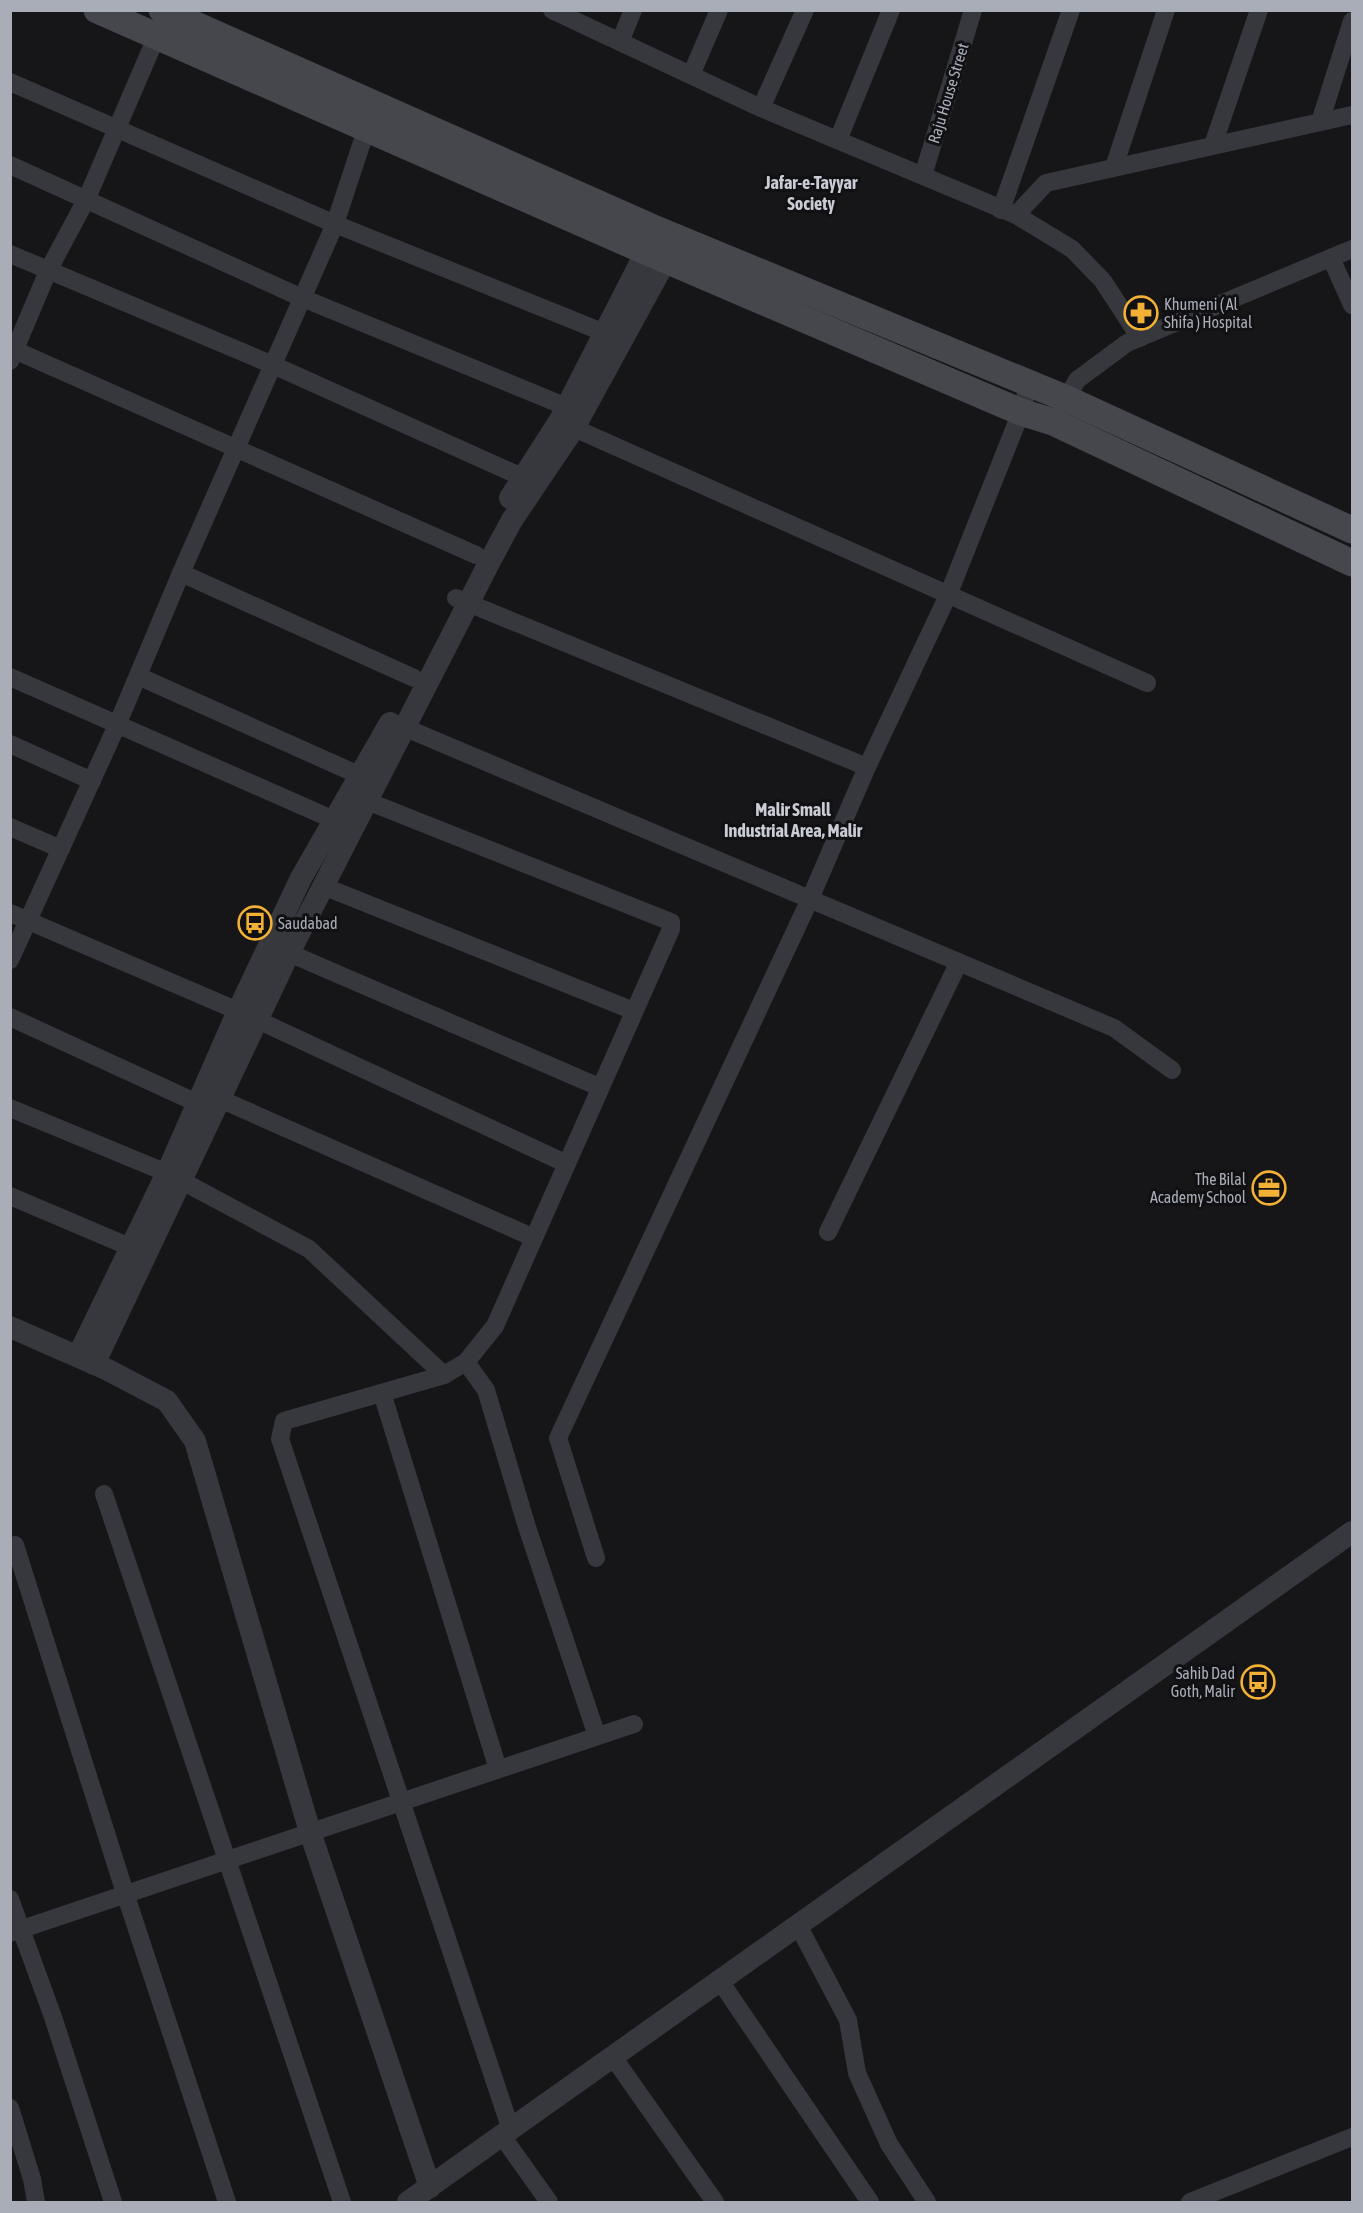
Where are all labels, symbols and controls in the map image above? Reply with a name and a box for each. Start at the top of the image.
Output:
street label: Raju House Street [924,40,973,146]
district label: Jafar-e-Tayyar Society [764,172,858,214]
pharmacy icon: Khumeni ( Al Shifa ) Hospital [1123,295,1159,331]
place label: Khumeni ( Al Shifa ) Hospital [1164,295,1253,332]
district label: Malir Small Industrial Area, Malir [724,799,863,841]
bus stop icon: Saudabad [237,905,273,941]
place label: Saudabad [278,914,338,932]
place label: The Bilal Academy School [1150,1170,1247,1207]
office icon: The Bilal Academy School [1251,1170,1287,1206]
place label: Sahib Dad Goth, Malir [1171,1664,1235,1700]
bus stop icon: Sahib Dad Goth, Malir [1240,1664,1276,1700]

